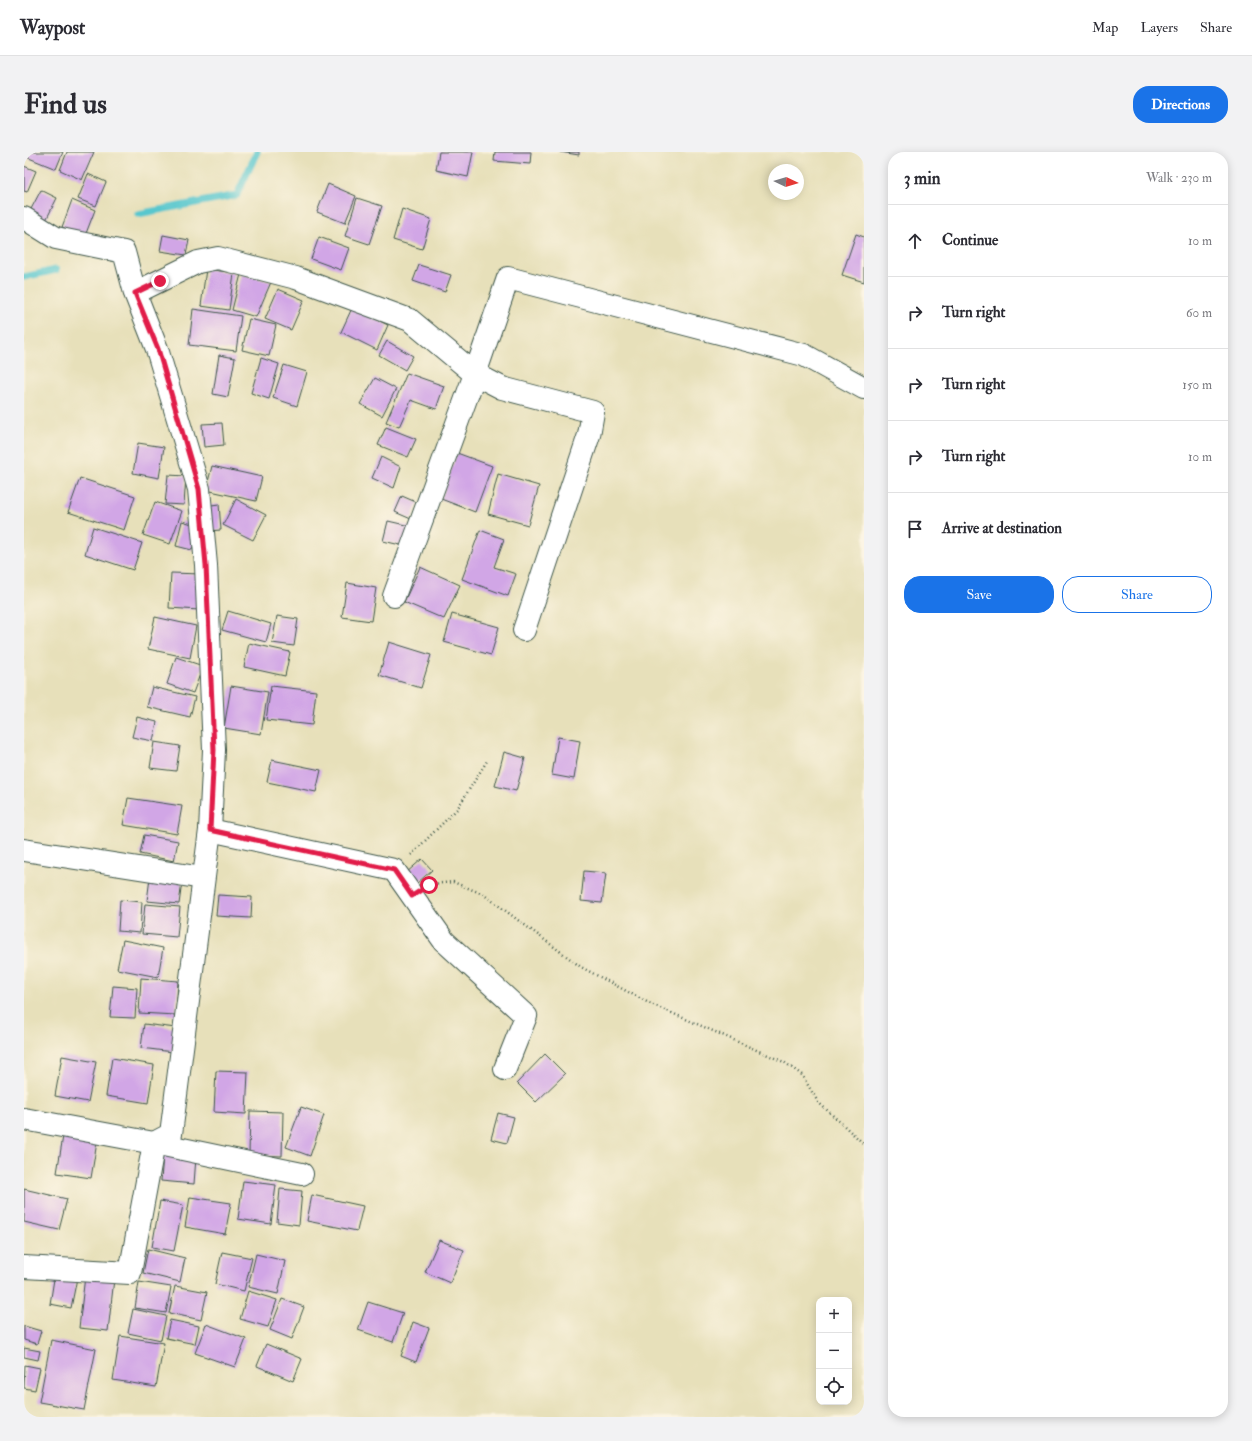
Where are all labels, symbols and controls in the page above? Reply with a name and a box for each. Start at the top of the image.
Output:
text: Waypost [20,16,85,40]
text: Map [1092,19,1118,36]
text: Layers [1140,19,1178,36]
text: Share [1200,19,1232,36]
button: Directions [1133,86,1228,123]
text: Find us [24,87,107,122]
north arrow [768,164,804,200]
text: 3 min [904,168,941,189]
text: Walk · 230 m [1146,170,1212,186]
icon: ahead [904,230,926,252]
text: Continue [942,231,998,250]
text: 10 m [1188,233,1212,249]
route end [151,272,169,290]
icon: right [904,302,926,324]
text: Turn right [942,303,1005,322]
text: 60 m [1186,305,1212,321]
icon: right [904,374,926,396]
text: Turn right [942,375,1005,394]
text: 150 m [1182,377,1212,393]
icon: right [904,446,926,468]
text: Turn right [942,447,1005,466]
text: 10 m [1188,449,1212,465]
icon: arrive [904,518,926,540]
text: Arrive at destination [942,519,1062,538]
button: Save [904,576,1054,613]
button: Share [1062,576,1212,613]
route start [420,876,438,894]
map controls [816,1297,852,1405]
button: + [816,1297,852,1333]
button: − [816,1333,852,1369]
button: locate [816,1369,852,1405]

